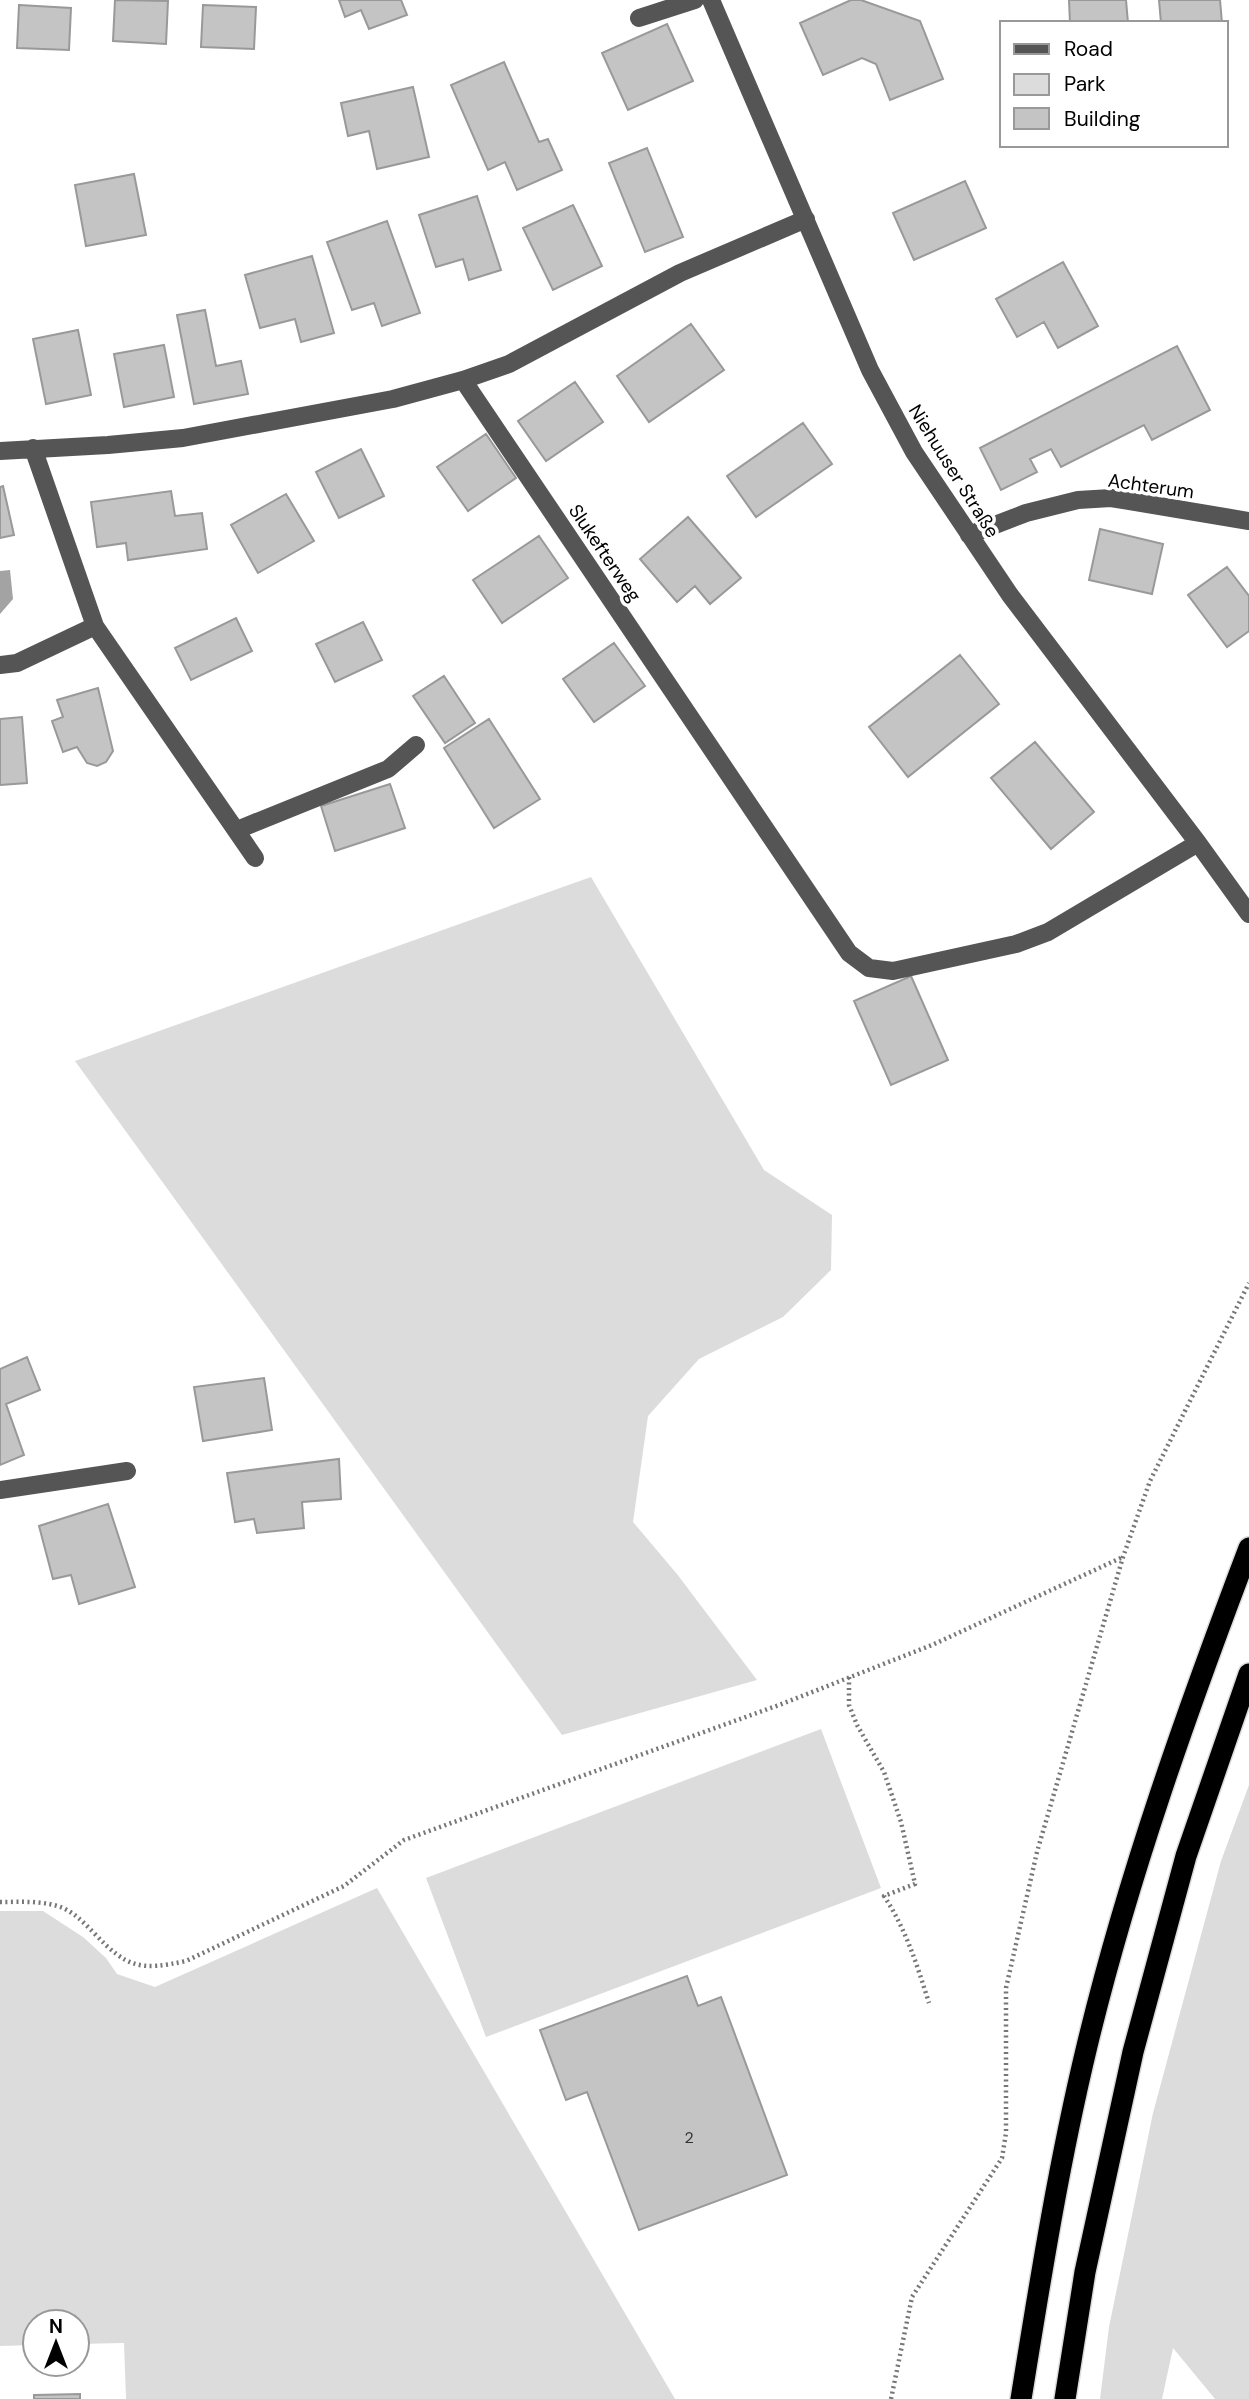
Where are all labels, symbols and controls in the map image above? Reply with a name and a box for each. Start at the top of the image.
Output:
legend [1000,21,1228,147]
text: Road [1064,35,1113,63]
text: Park [1064,70,1106,98]
text: Building [1064,105,1141,133]
street label: Niehuuser Straße [903,400,1005,542]
street label: Achterum [1106,468,1196,504]
street label: Slukefterweg [563,499,647,607]
house number: 2 [684,2127,694,2148]
north arrow [21,2308,91,2378]
text: N [49,2314,63,2339]

